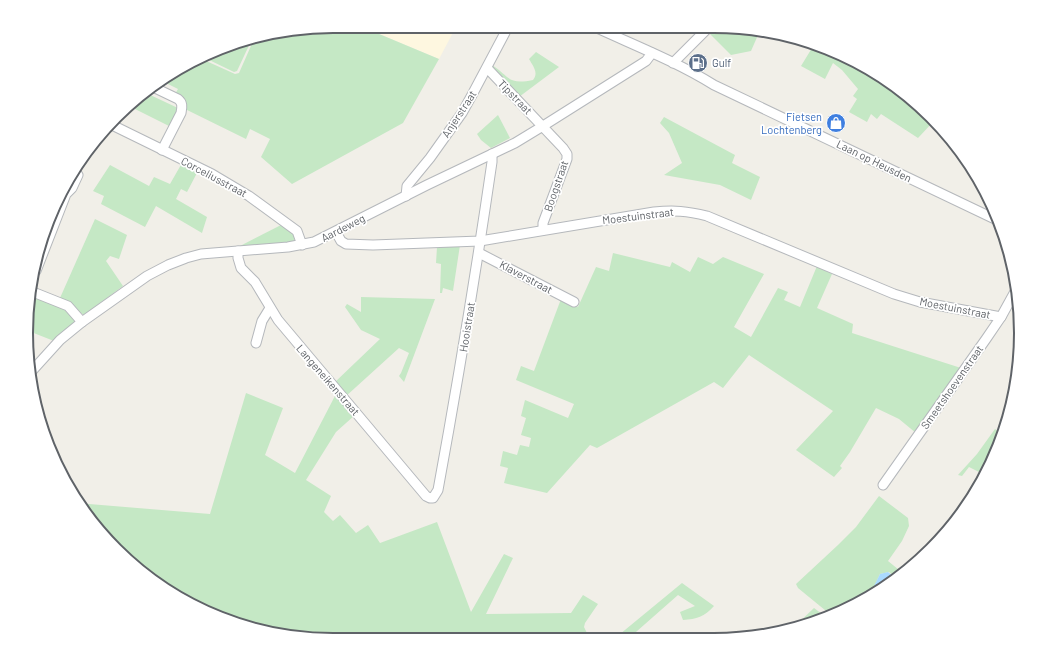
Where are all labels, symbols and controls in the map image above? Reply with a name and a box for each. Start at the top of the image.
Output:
fuel station icon: Gulf [687,52,709,74]
place label: Gulf [712,56,731,69]
street label: Tipstraat [496,77,535,117]
street label: Anjerstraat [439,88,479,140]
place label: Fietsen Lochtenberg [761,110,822,136]
shop icon: Fietsen Lochtenberg [825,112,847,134]
street label: Laan op Heusden [835,137,914,184]
street label: Corceliusstraat [179,154,250,199]
street label: Boogstraat [541,159,570,213]
street label: Moestuinstraat [601,205,674,226]
street label: Aardeweg [319,211,367,244]
street label: Klaverstraat [498,257,555,296]
street label: Moestuinstraat [919,294,992,321]
street label: Hooistraat [456,301,477,353]
street label: Langeneikenstraat [294,342,363,418]
street label: Smeetshoevenstraat [918,342,985,431]

